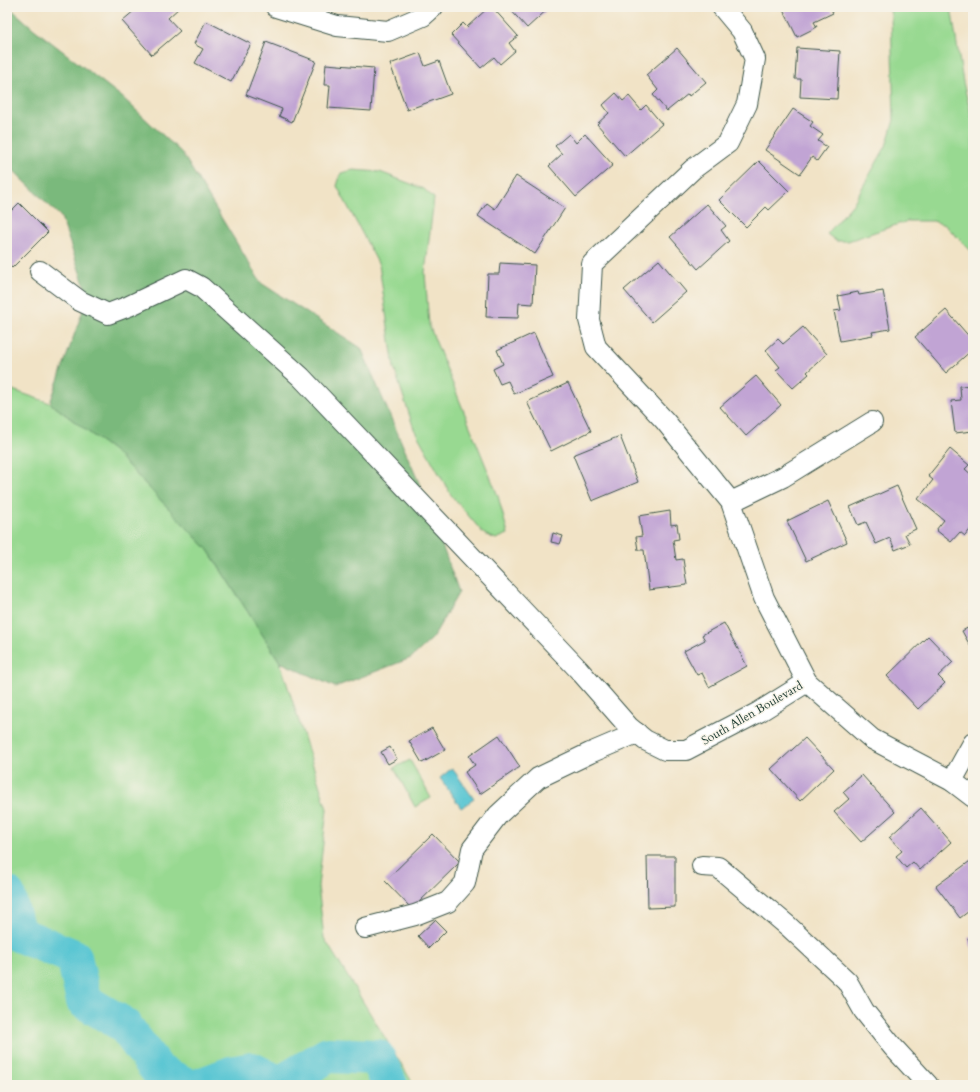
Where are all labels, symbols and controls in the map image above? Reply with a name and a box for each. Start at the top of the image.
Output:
street label: South Allen Boulevard [698,677,806,749]

